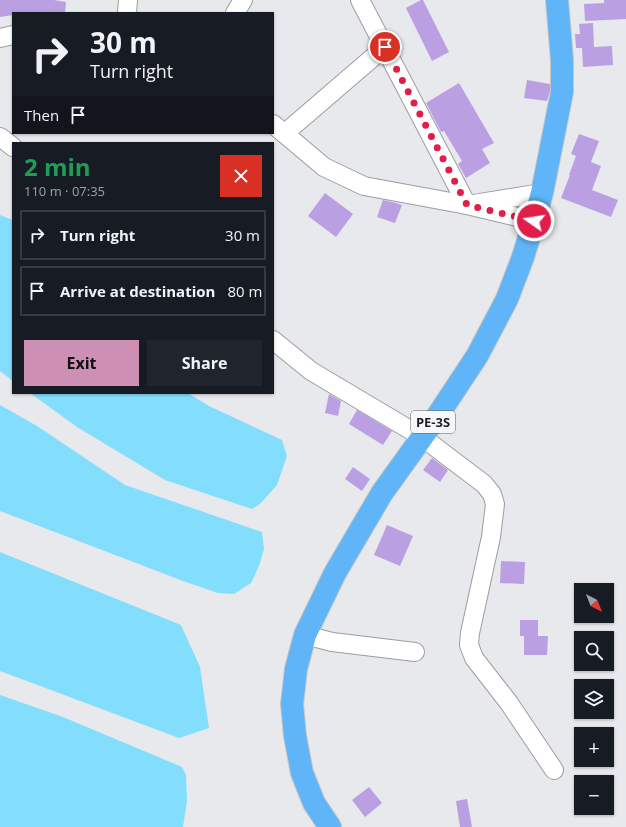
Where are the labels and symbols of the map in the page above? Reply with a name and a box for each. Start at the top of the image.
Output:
pin [368,30,402,64]
position arrow [513,200,555,242]
road number: PE-3S [411,411,455,433]
north arrow [574,583,614,623]

